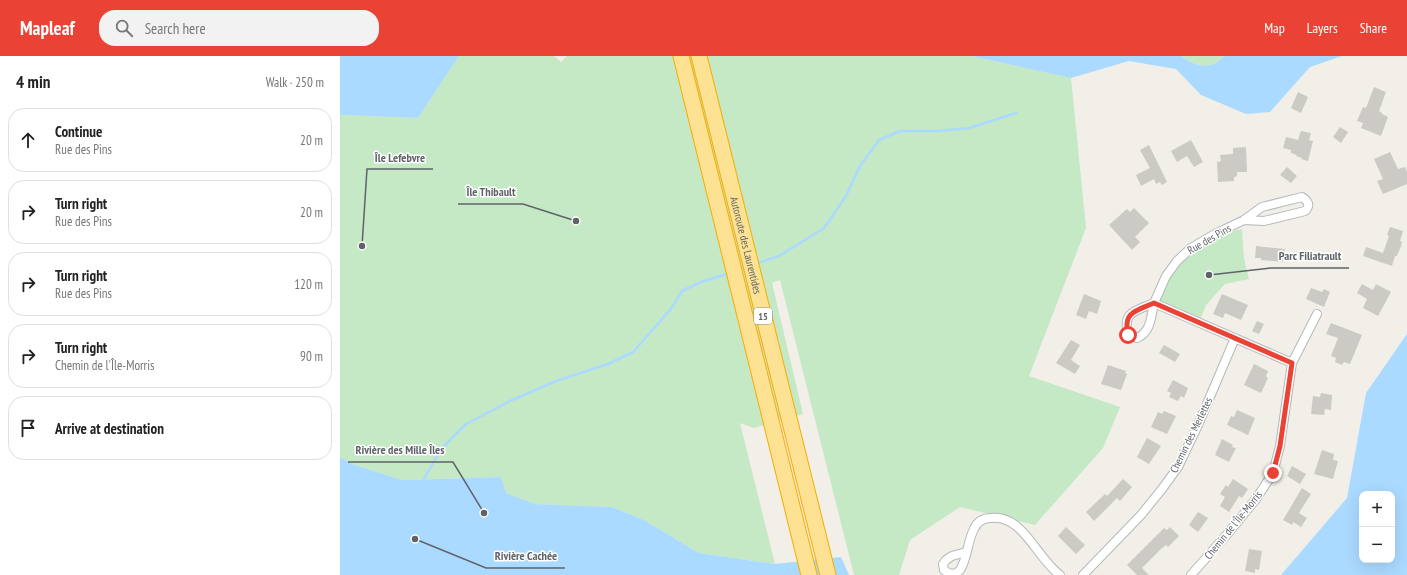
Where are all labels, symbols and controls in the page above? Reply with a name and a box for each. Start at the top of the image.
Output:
search box [99,10,379,46]
text: Mapleaf [20,16,75,40]
icon: search [113,17,135,39]
text: Search here [145,19,206,38]
text: Map [1264,19,1285,37]
text: Layers [1307,19,1338,37]
text: Share [1360,19,1387,37]
text: 4 min [16,71,50,93]
text: Walk · 250 m [266,74,324,91]
text: Continue [55,122,102,141]
icon: ahead [17,129,39,151]
text: 20 m [300,132,323,149]
text: Rue des Pins [55,141,112,158]
callout: Île Lefebvre [367,145,433,169]
text: Île Lefebvre [374,150,425,165]
callout: Île Thibault [458,180,523,204]
text: Île Thibault [466,184,516,199]
text: Turn right [55,194,107,213]
street label: Autoroute des Laurentides [727,195,765,296]
icon: right [17,201,39,223]
text: 20 m [300,204,323,221]
text: Rue des Pins [55,213,112,230]
street label: Rue des Pins [1185,221,1234,257]
callout: Parc Filiatrault [1271,244,1349,268]
text: Parc Filiatrault [1279,248,1342,263]
text: Turn right [55,266,107,285]
icon: right [17,273,39,295]
text: 120 m [294,276,323,293]
text: Rue des Pins [55,285,112,302]
road number: 15 [754,308,772,324]
route start [1119,326,1137,344]
text: Turn right [55,338,107,357]
icon: right [17,345,39,367]
text: 90 m [300,348,323,365]
text: Chemin de l'Île-Morris [55,357,154,374]
street label: Chemin des Merlettes [1167,395,1215,475]
icon: arrive [17,417,39,439]
text: Arrive at destination [55,419,164,438]
callout: Rivière des Mille Îles [348,438,453,462]
text: Rivière des Mille Îles [356,442,444,457]
route end [1264,464,1282,482]
street label: Chemin de l'Île-Morris [1201,488,1265,562]
map controls [1359,491,1395,563]
button: + [1359,491,1395,527]
button: − [1359,527,1395,563]
callout: Rivière Cachée [486,544,565,568]
text: Rivière Cachée [495,548,557,563]

